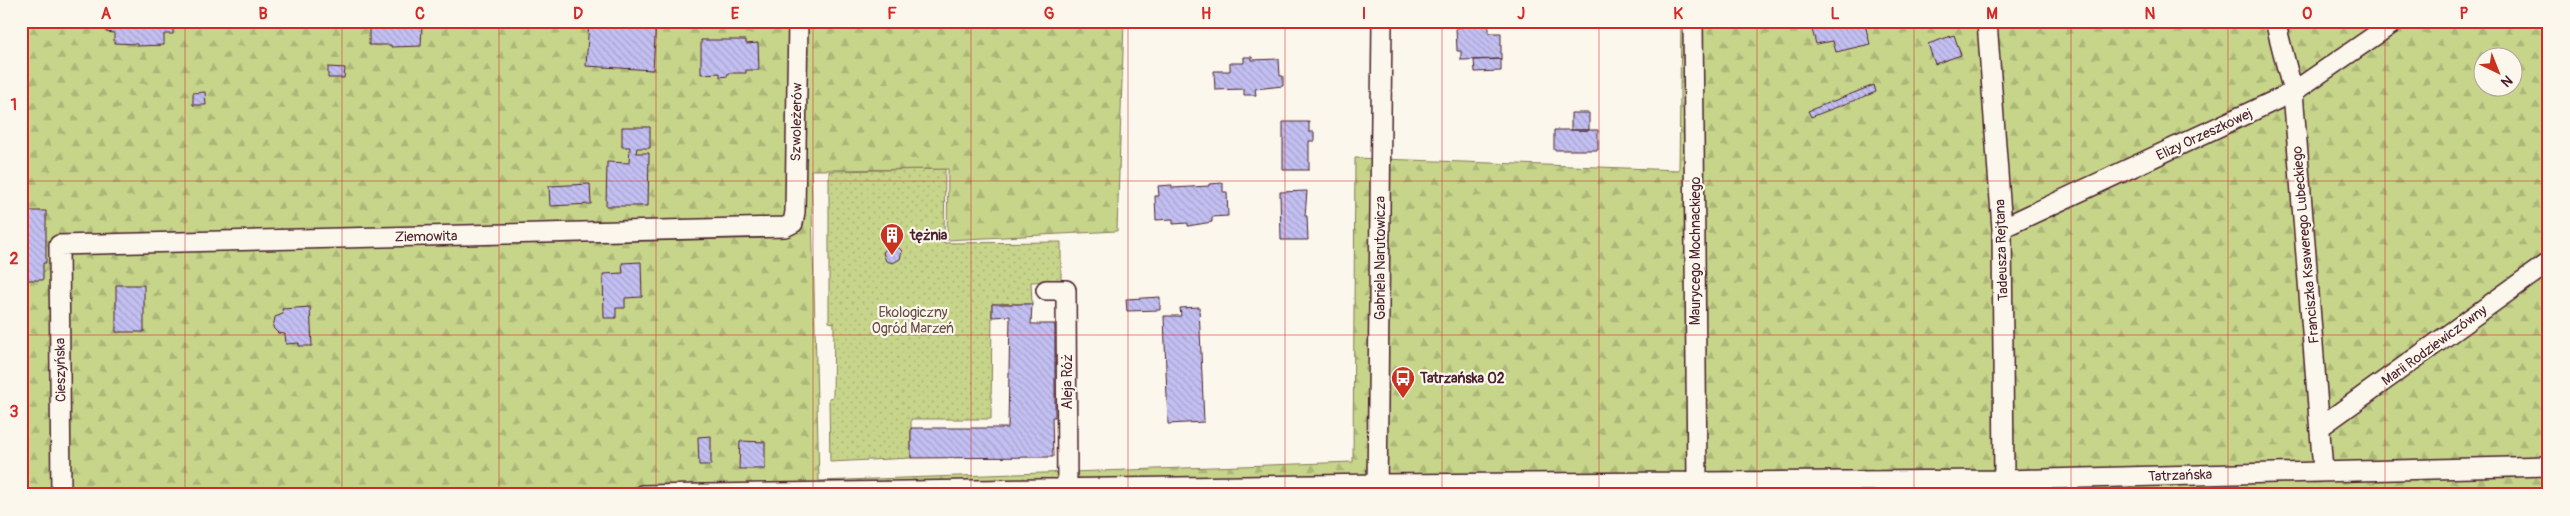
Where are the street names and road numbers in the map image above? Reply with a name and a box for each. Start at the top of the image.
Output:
street label: Szwoleżerów [787,82,806,162]
street label: Elizy Orzeszkowej [2154,105,2255,164]
street label: Franciszka Ksawerego Lubeckiego [2288,145,2323,345]
street label: Maurycego Mochnackiego [1687,176,1704,325]
street label: Gabriela Narutowicza [1372,196,1389,320]
street label: Tadeusza Rejtana [1991,199,2012,301]
street label: Ziemowita [395,227,458,246]
street label: Marii Rodziewiczówny [2378,302,2490,389]
street label: Cieszyńska [51,338,70,402]
street label: Aleja Róż [1059,354,1076,410]
street label: Tatrzańska [2148,466,2212,485]

